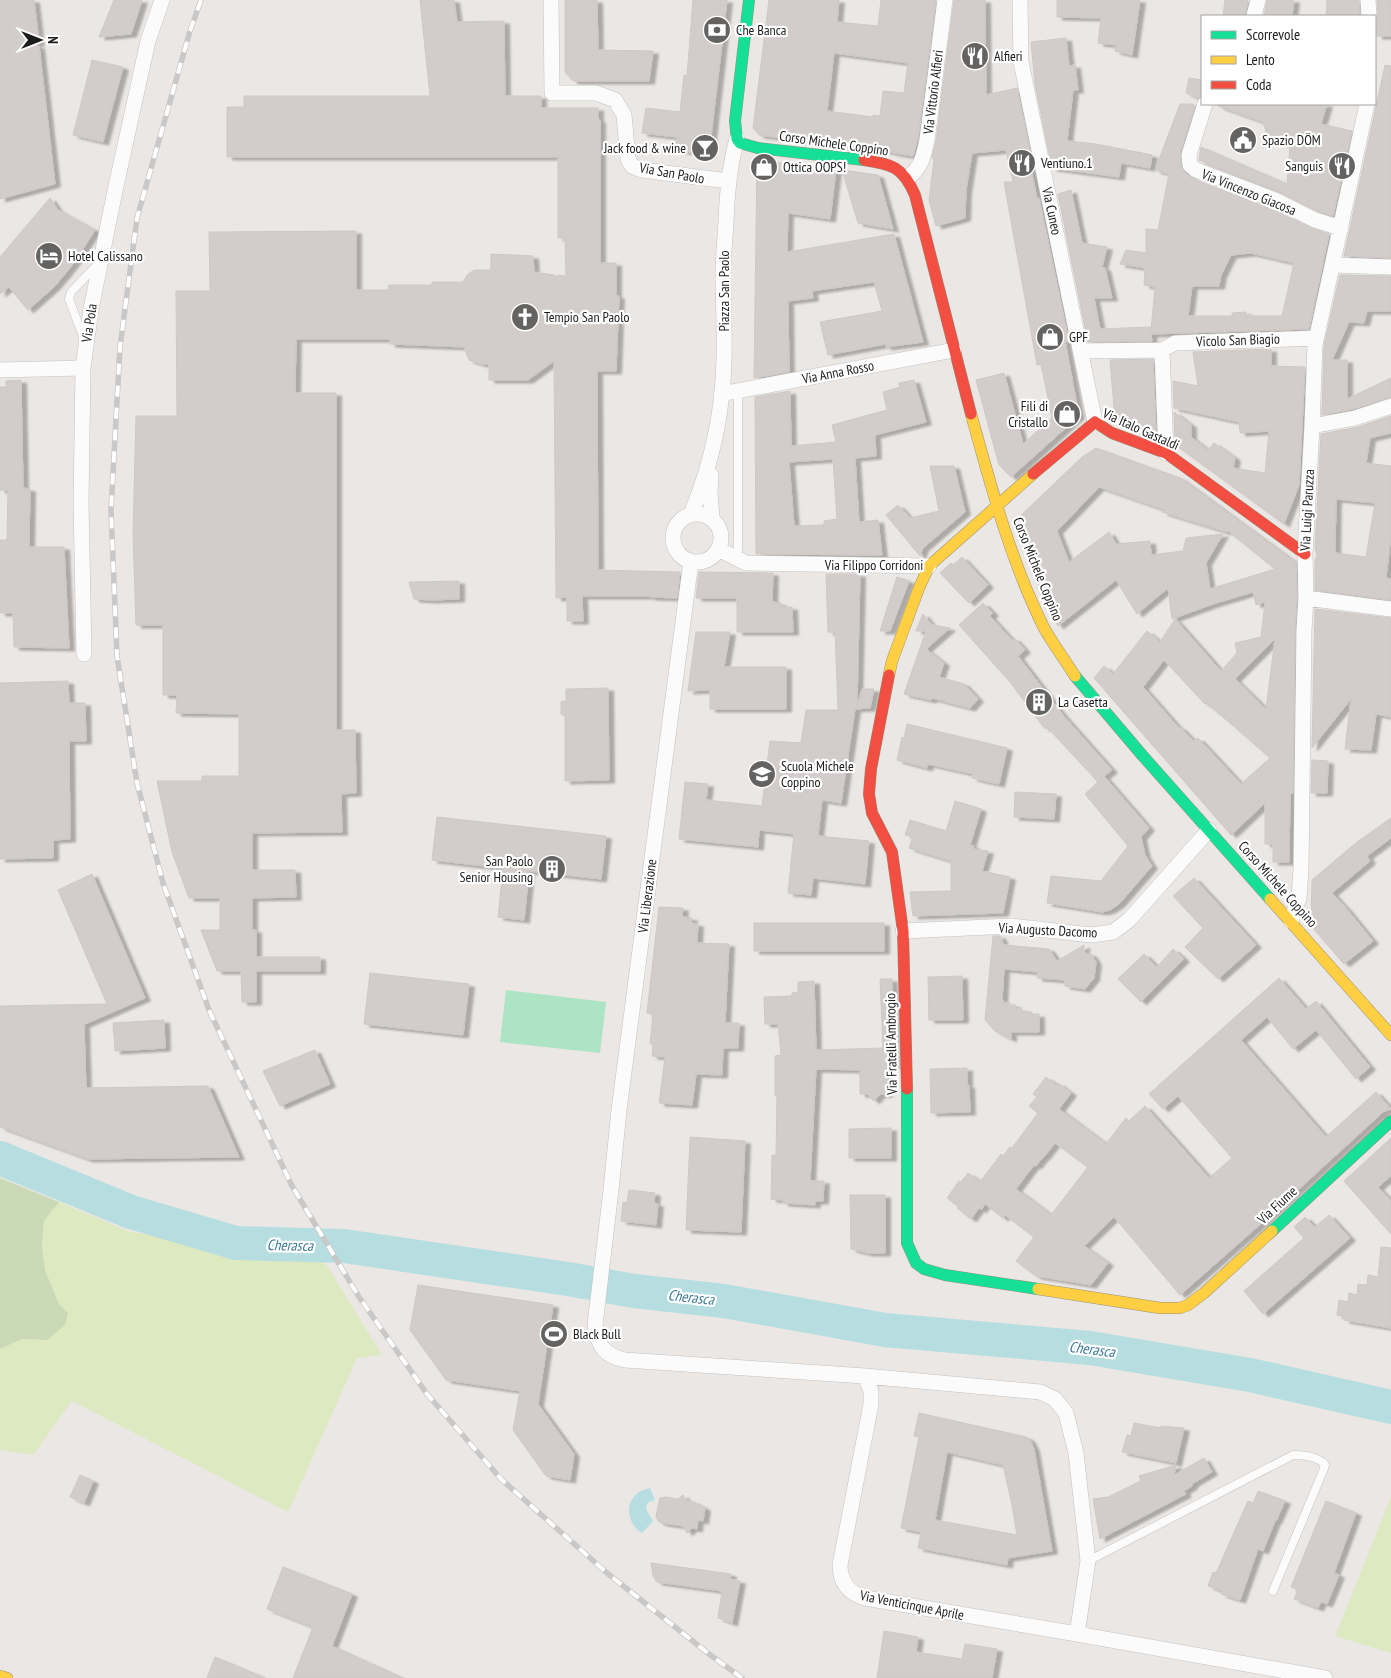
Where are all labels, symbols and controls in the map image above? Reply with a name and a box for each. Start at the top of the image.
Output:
north arrow [15,15,65,65]
bank icon: Che Banca [702,15,732,45]
legend [1201,15,1376,105]
place label: Che Banca [736,21,786,39]
text: Scorrevole [1246,25,1300,44]
text: N [44,36,62,44]
restaurant icon: Alfieri [960,41,990,71]
place label: Alfieri [994,47,1023,65]
street label: Via Vittorio Alfieri [919,49,947,136]
text: Lento [1246,50,1275,69]
text: Coda [1246,75,1271,94]
public building icon: Spazio DÖM [1228,125,1258,155]
street label: Corso Michele Coppino [778,126,890,160]
place label: Spazio DÖM [1262,131,1321,149]
bar icon: Jack food & wine [690,133,720,163]
place label: Jack food & wine [603,139,686,157]
restaurant icon: Ventiuno.1 [1007,148,1037,178]
restaurant icon: Sanguis [1327,151,1357,181]
shop icon: Ottica OOPS! [749,152,779,182]
place label: Ventiuno.1 [1040,154,1093,172]
place label: Sanguis [1285,157,1323,175]
street label: Via San Paolo [637,158,706,188]
place label: Ottica OOPS! [783,158,846,176]
street label: Via Vincenzo Giacosa [1198,164,1299,219]
street label: Via Cuneo [1038,185,1066,236]
hotel icon: Hotel Calissano [34,241,64,271]
place label: Hotel Calissano [68,247,143,265]
street label: Piazza San Paolo [715,250,733,332]
street label: Via Pola [77,302,101,345]
church icon: Tempio San Paolo [510,302,540,332]
place label: Tempio San Paolo [544,308,629,326]
shop icon: GPF [1035,322,1065,352]
place label: GPF [1069,328,1088,346]
street label: Vicolo San Biagio [1195,330,1280,350]
street label: Via Anna Rosso [800,356,876,388]
place label: Fili di Cristallo [1008,397,1048,431]
shop icon: Fili di Cristallo [1052,399,1082,429]
street label: Via Italo Gastaldi [1099,404,1182,454]
street label: Via Luigi Paruzza [1296,469,1318,552]
street label: Corso Michele Coppino [1009,515,1067,623]
street label: Via Filippo Corridoni [824,556,923,574]
building icon: La Casetta [1024,687,1054,717]
place label: La Casetta [1058,693,1108,711]
place label: Scuola Michele Coppino [781,757,854,791]
school or university icon: Scuola Michele Coppino [747,759,777,789]
street label: Corso Michele Coppino [1234,837,1322,931]
place label: San Paolo Senior Housing [460,852,533,886]
building icon: San Paolo Senior Housing [537,854,567,884]
street label: Via Liberazione [633,858,660,935]
street label: Via Augusto Dacomo [997,918,1098,942]
street label: Via Fratelli Ambrogio [881,993,901,1096]
street label: Via Fiume [1253,1182,1301,1229]
water label: Cherasca [267,1235,314,1255]
water label: Cherasca [667,1285,716,1309]
sports icon: Black Bull [539,1319,569,1349]
place label: Black Bull [573,1325,621,1343]
water label: Cherasca [1068,1337,1117,1361]
street label: Via Venticinque Aprile [857,1586,966,1624]

